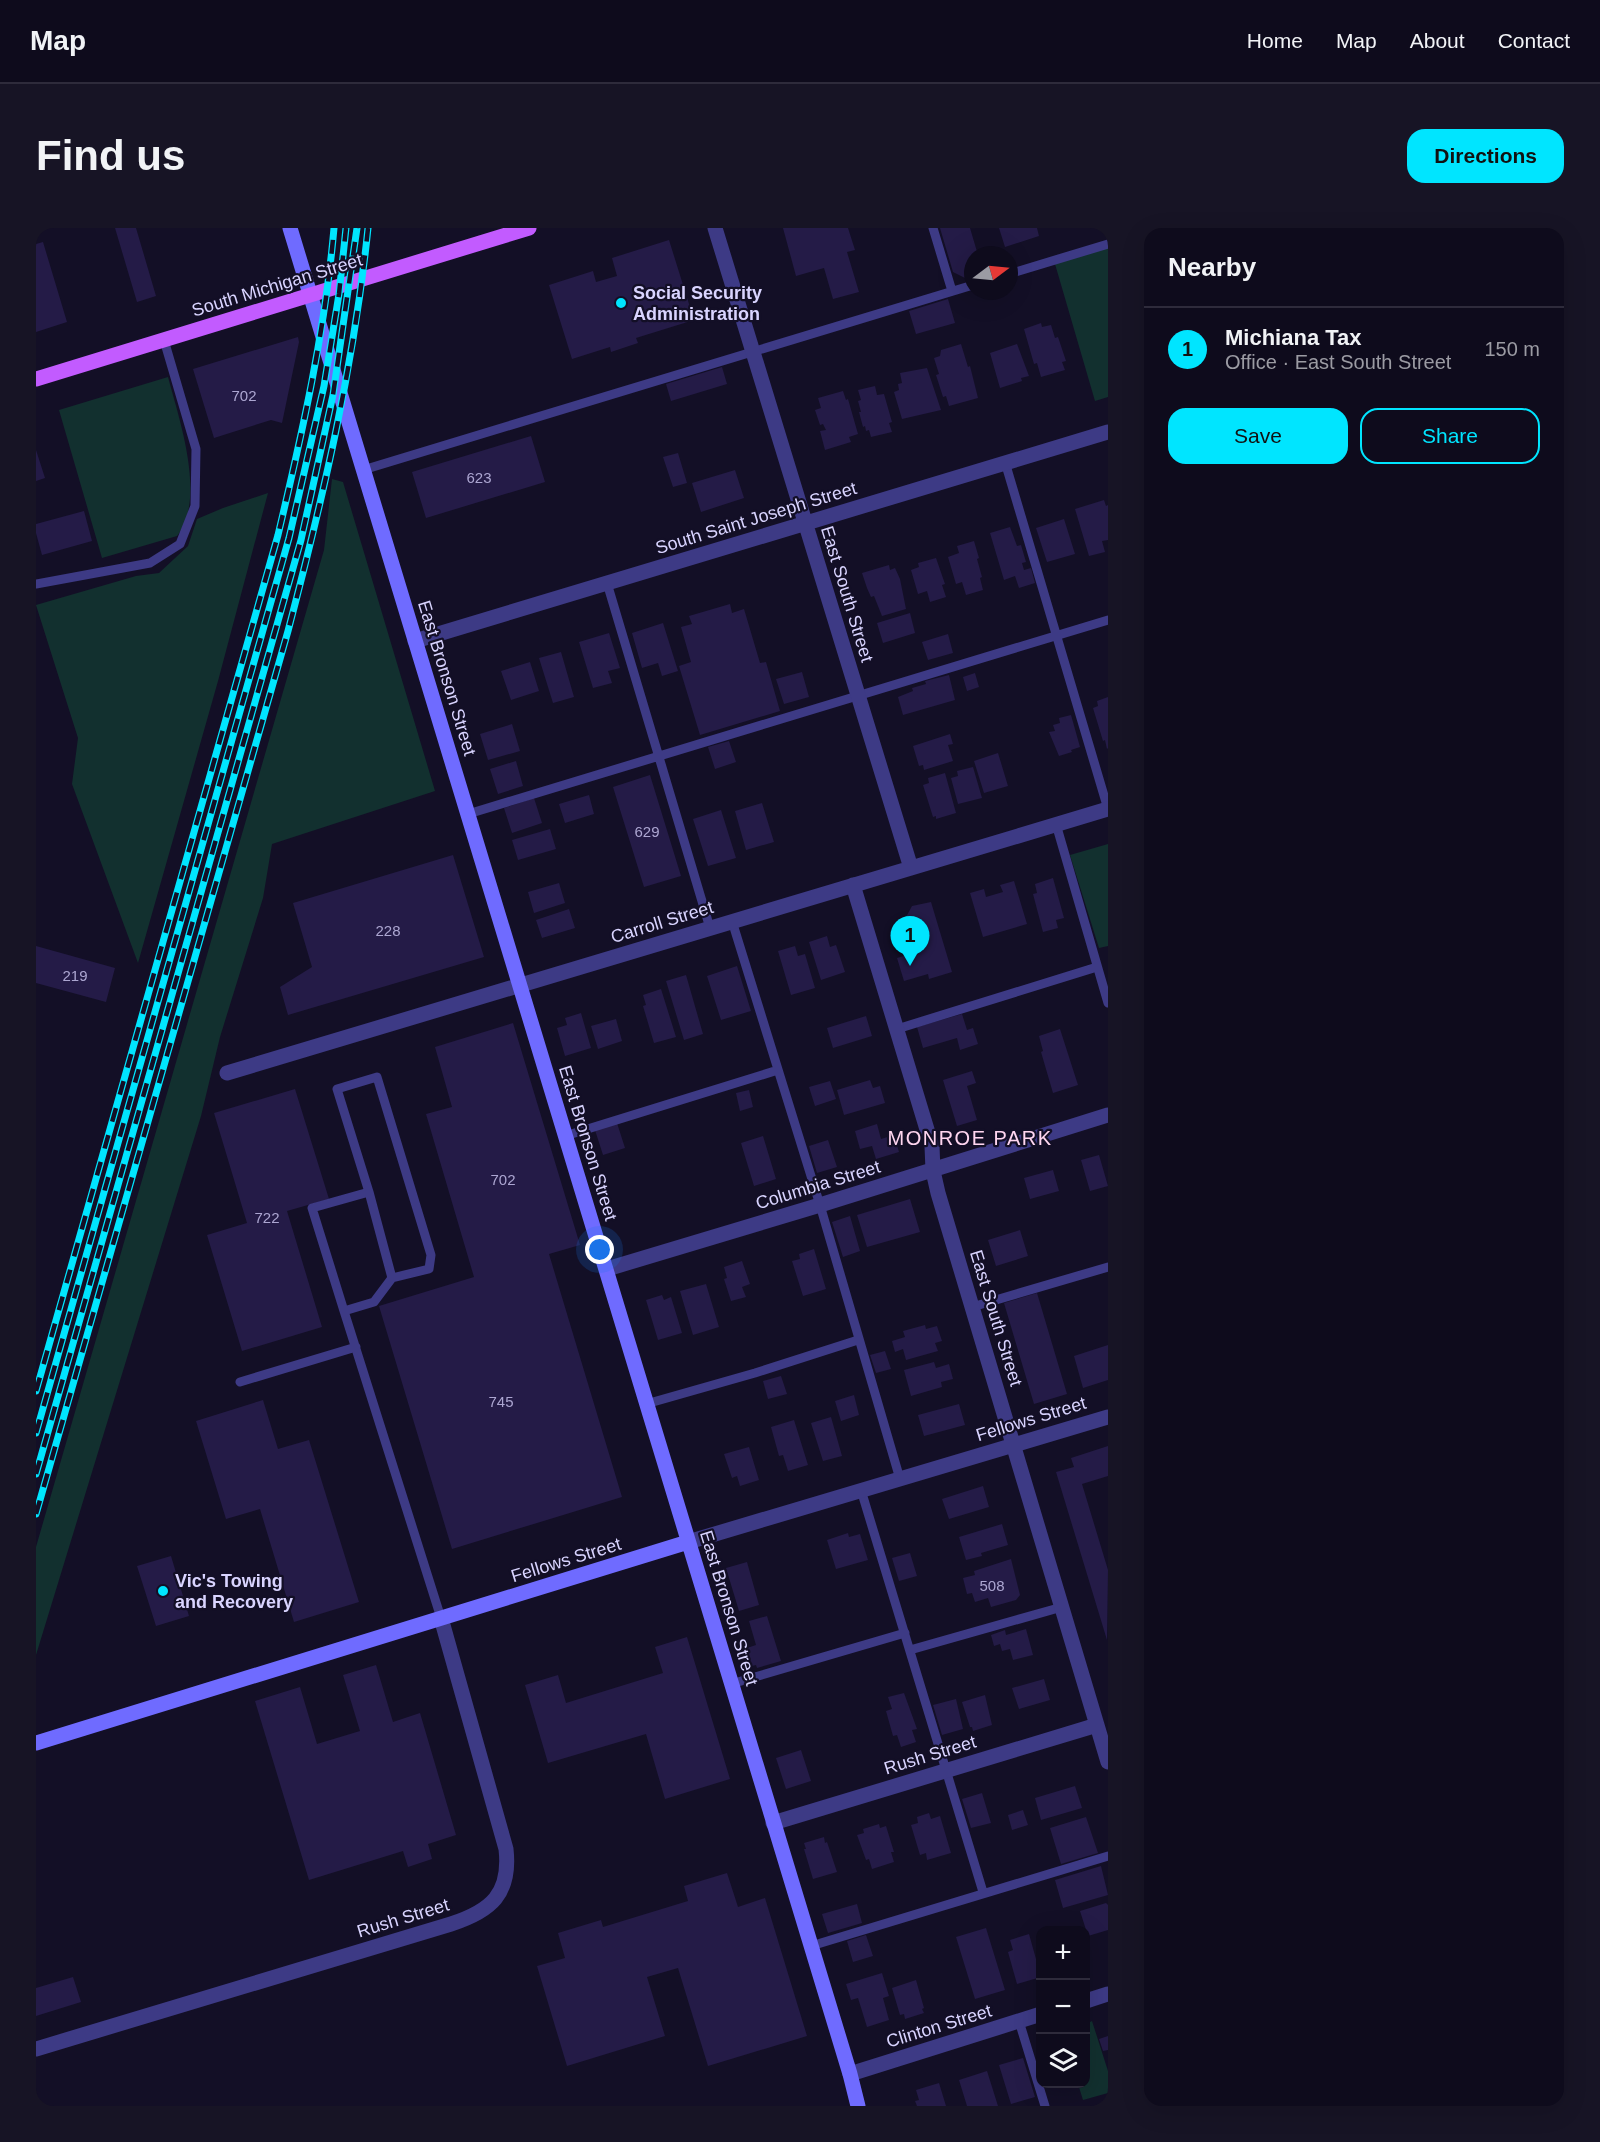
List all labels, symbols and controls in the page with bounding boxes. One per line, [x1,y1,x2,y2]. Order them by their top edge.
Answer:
text: Map [30,25,86,56]
text: Home [1247,29,1303,52]
text: Map [1336,29,1377,52]
text: About [1410,29,1465,52]
text: Contact [1498,29,1570,52]
button: Directions [1407,129,1564,183]
text: Find us [36,132,185,179]
north arrow [964,246,1018,300]
street label: South Michigan Street [189,250,365,320]
text: Nearby [1168,252,1256,282]
place label: Social Security Administration [633,283,762,324]
marker: Social Security Administration [614,296,628,310]
text: Michiana Tax [1225,325,1362,350]
text: 1 [1182,338,1193,360]
text: 150 m [1484,338,1540,360]
text: Office · East South Street [1225,351,1451,373]
house number: 702 [231,387,257,404]
button: Save [1168,408,1348,464]
button: Share [1360,408,1540,464]
house number: 623 [466,469,492,486]
street label: South Saint Joseph Street [653,478,859,558]
street label: East South Street [817,524,877,664]
street label: East Bronson Street [414,598,480,758]
house number: 629 [634,823,660,840]
street label: Carroll Street [608,897,716,947]
pin: 1 [890,916,930,966]
house number: 228 [375,922,401,939]
house number: 219 [62,967,88,984]
street label: East Bronson Street [555,1063,621,1223]
district label: MONROE PARK [887,1127,1053,1149]
street label: Columbia Street [753,1157,883,1213]
house number: 702 [490,1171,516,1188]
house number: 722 [254,1209,280,1226]
your location [585,1235,614,1264]
street label: East South Street [966,1248,1026,1388]
house number: 745 [488,1393,514,1410]
street label: Fellows Street [974,1393,1088,1445]
street label: East Bronson Street [696,1528,762,1688]
street label: Fellows Street [509,1534,623,1586]
place label: Vic's Towing and Recovery [175,1571,293,1612]
house number: 508 [979,1577,1005,1594]
marker: Vic's Towing and Recovery [156,1584,170,1598]
street label: Rush Street [882,1732,978,1778]
street label: Rush Street [355,1895,451,1941]
map controls [1036,1926,1090,2088]
button: + [1036,1926,1090,1980]
button: − [1036,1980,1090,2034]
street label: Clinton Street [884,2000,994,2052]
button: layers [1036,2034,1090,2088]

